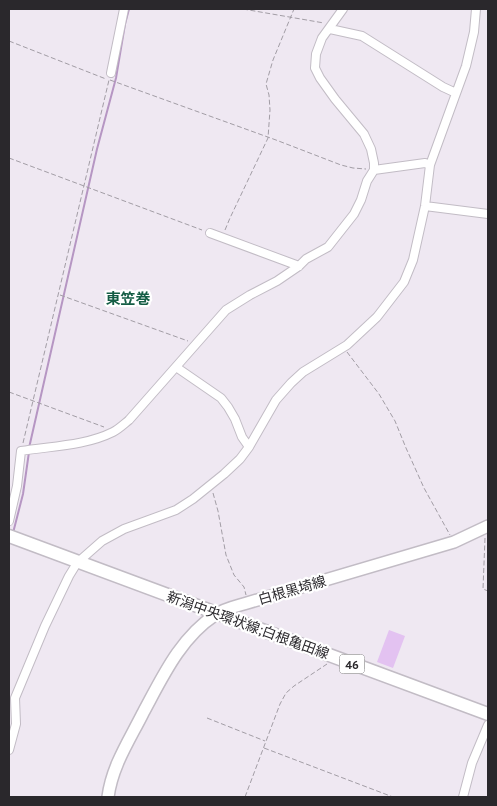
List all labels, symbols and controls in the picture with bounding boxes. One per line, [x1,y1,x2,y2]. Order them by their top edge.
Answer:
district label: 東笠巻 [105,289,151,308]
street label: 白根黒埼線 [256,572,328,608]
street label: 新潟中央環状線;白根亀田線 [164,587,332,663]
road number: 46 [340,654,364,674]

